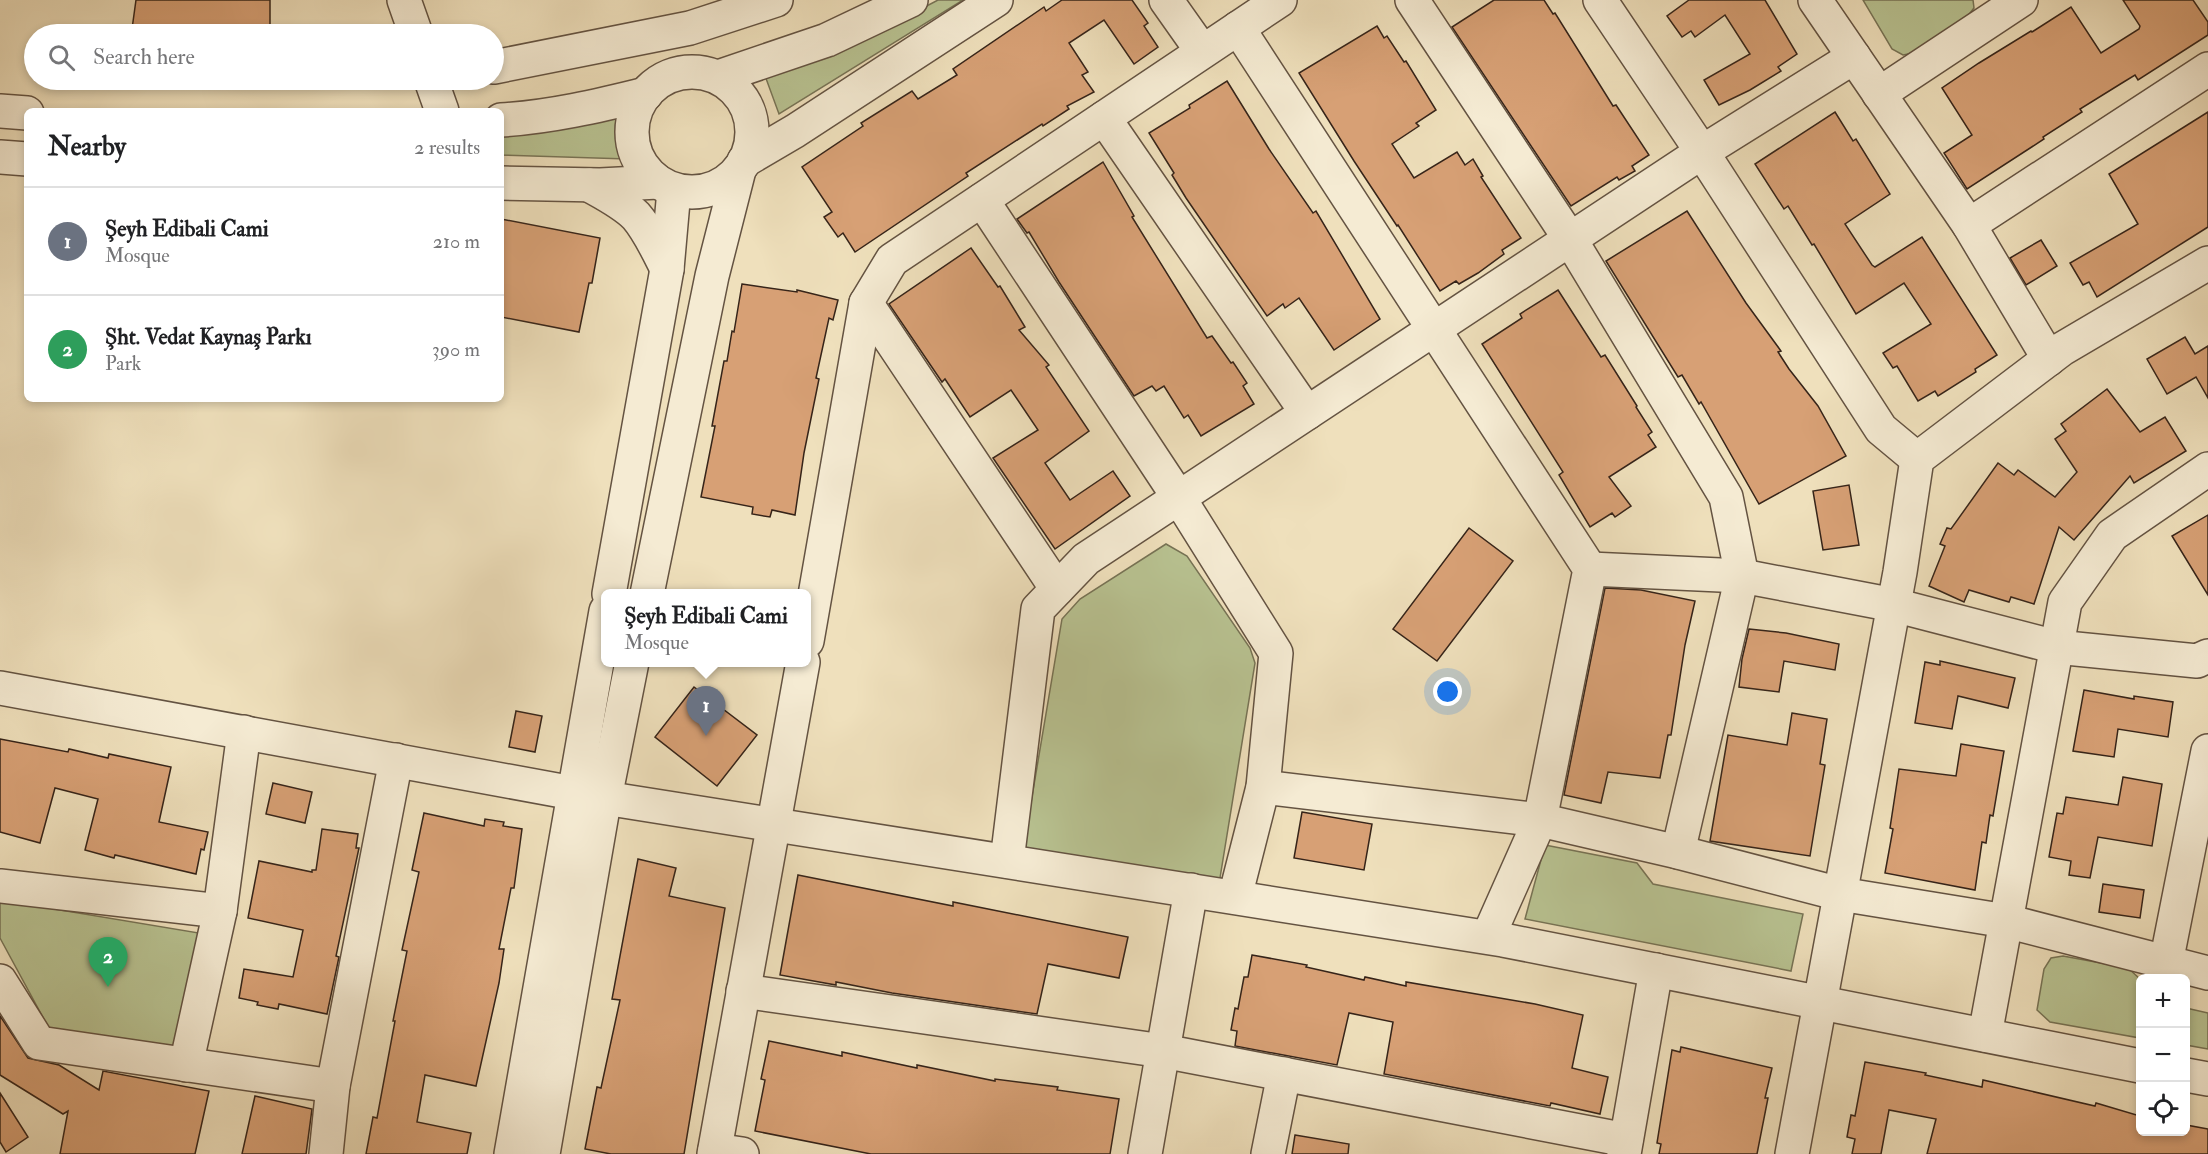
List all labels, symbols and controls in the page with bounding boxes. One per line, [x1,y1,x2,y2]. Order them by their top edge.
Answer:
search box [24,24,504,90]
icon: search [45,41,78,74]
text: Search here [93,43,195,71]
text: Nearby [48,131,126,163]
text: 2 results [414,135,480,160]
text: Şeyh Edibali Cami [105,215,269,243]
text: 1 [64,229,71,254]
text: 210 m [433,229,480,254]
text: Mosque [105,243,170,268]
text: Şht. Vedat Kaynaş Parkı [105,323,312,351]
text: 2 [62,337,73,362]
text: 390 m [432,337,480,362]
text: Park [105,351,141,376]
popup [601,589,811,667]
text: Şeyh Edibali Cami [624,602,788,630]
text: Mosque [624,630,689,655]
your location [1433,677,1462,706]
pin: 1 [686,686,726,736]
pin: 2 [88,938,128,987]
map controls [2136,974,2190,1136]
button: + [2136,974,2190,1028]
button: − [2136,1028,2190,1082]
button: locate [2136,1082,2190,1136]

